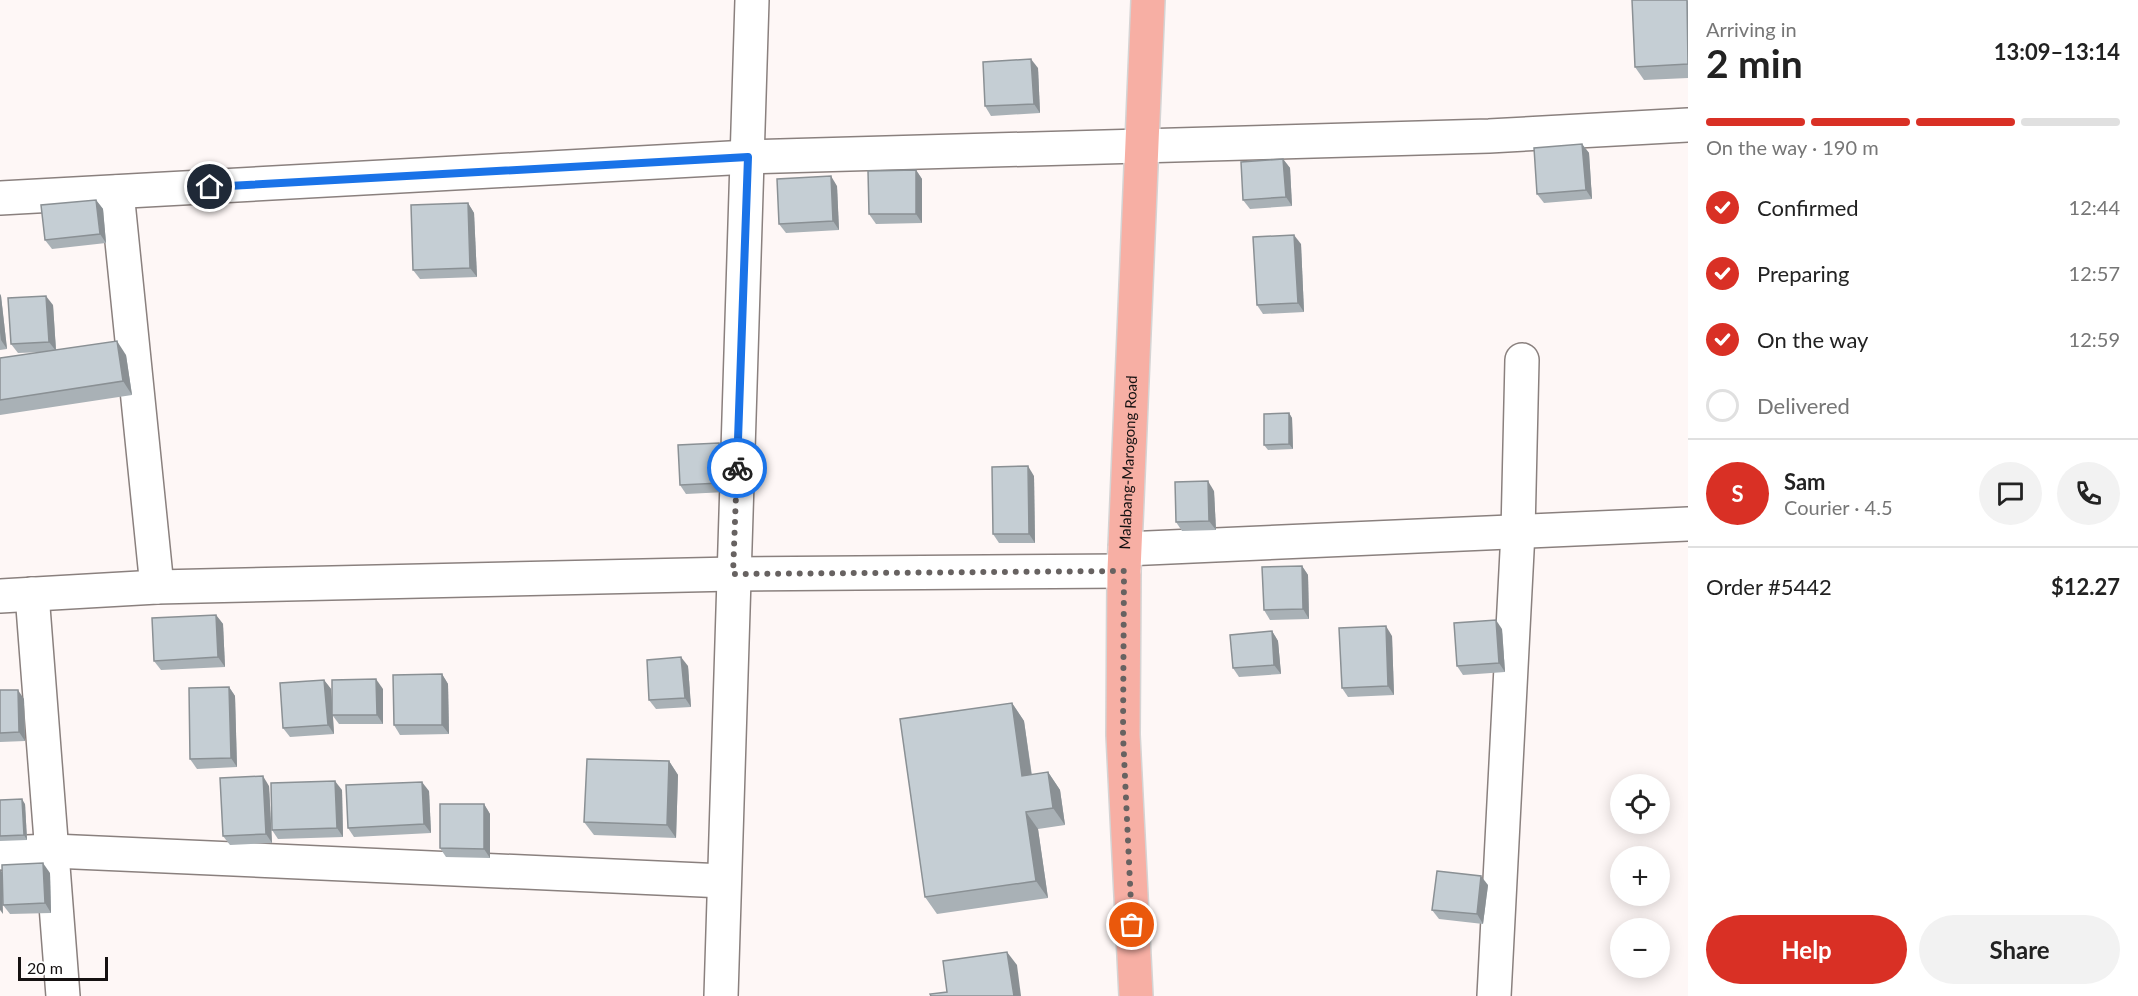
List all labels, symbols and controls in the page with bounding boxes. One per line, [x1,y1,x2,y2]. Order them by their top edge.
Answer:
text: Arriving in [1706,17,1797,41]
text: 13:09–13:14 [1994,38,2120,65]
text: 2 min [1706,40,1803,86]
text: On the way · 190 m [1706,135,1879,159]
pin [184,161,235,212]
icon: home [193,170,226,203]
icon: check [1706,191,1739,224]
text: Confirmed [1757,194,1859,221]
text: 12:44 [2069,195,2120,219]
icon: check [1706,257,1739,290]
text: Preparing [1757,260,1849,287]
text: 12:57 [2069,261,2120,285]
icon: check [1706,323,1739,356]
text: On the way [1757,326,1868,353]
text: 12:59 [2069,327,2120,351]
street label: Malabang-Marogong Road [1115,375,1140,550]
text: Delivered [1757,392,1850,419]
courier [707,438,767,498]
icon: bike [721,452,754,485]
button: chat [1979,462,2042,525]
button: phone [2057,462,2120,525]
text: Sam [1784,468,1826,495]
text: S [1731,480,1744,507]
text: Courier · 4.5 [1784,495,1893,519]
text: Order #5442 [1706,573,1832,600]
text: $12.27 [2051,573,2120,600]
map controls [1610,774,1670,978]
button: locate [1610,774,1670,834]
button: + [1610,846,1670,906]
pin [1106,899,1157,950]
icon: bag [1115,908,1148,941]
button: Help [1706,915,1907,984]
button: Share [1919,915,2120,984]
button: − [1610,918,1670,978]
scale bar [18,954,108,982]
text: 20 m [27,958,63,977]

